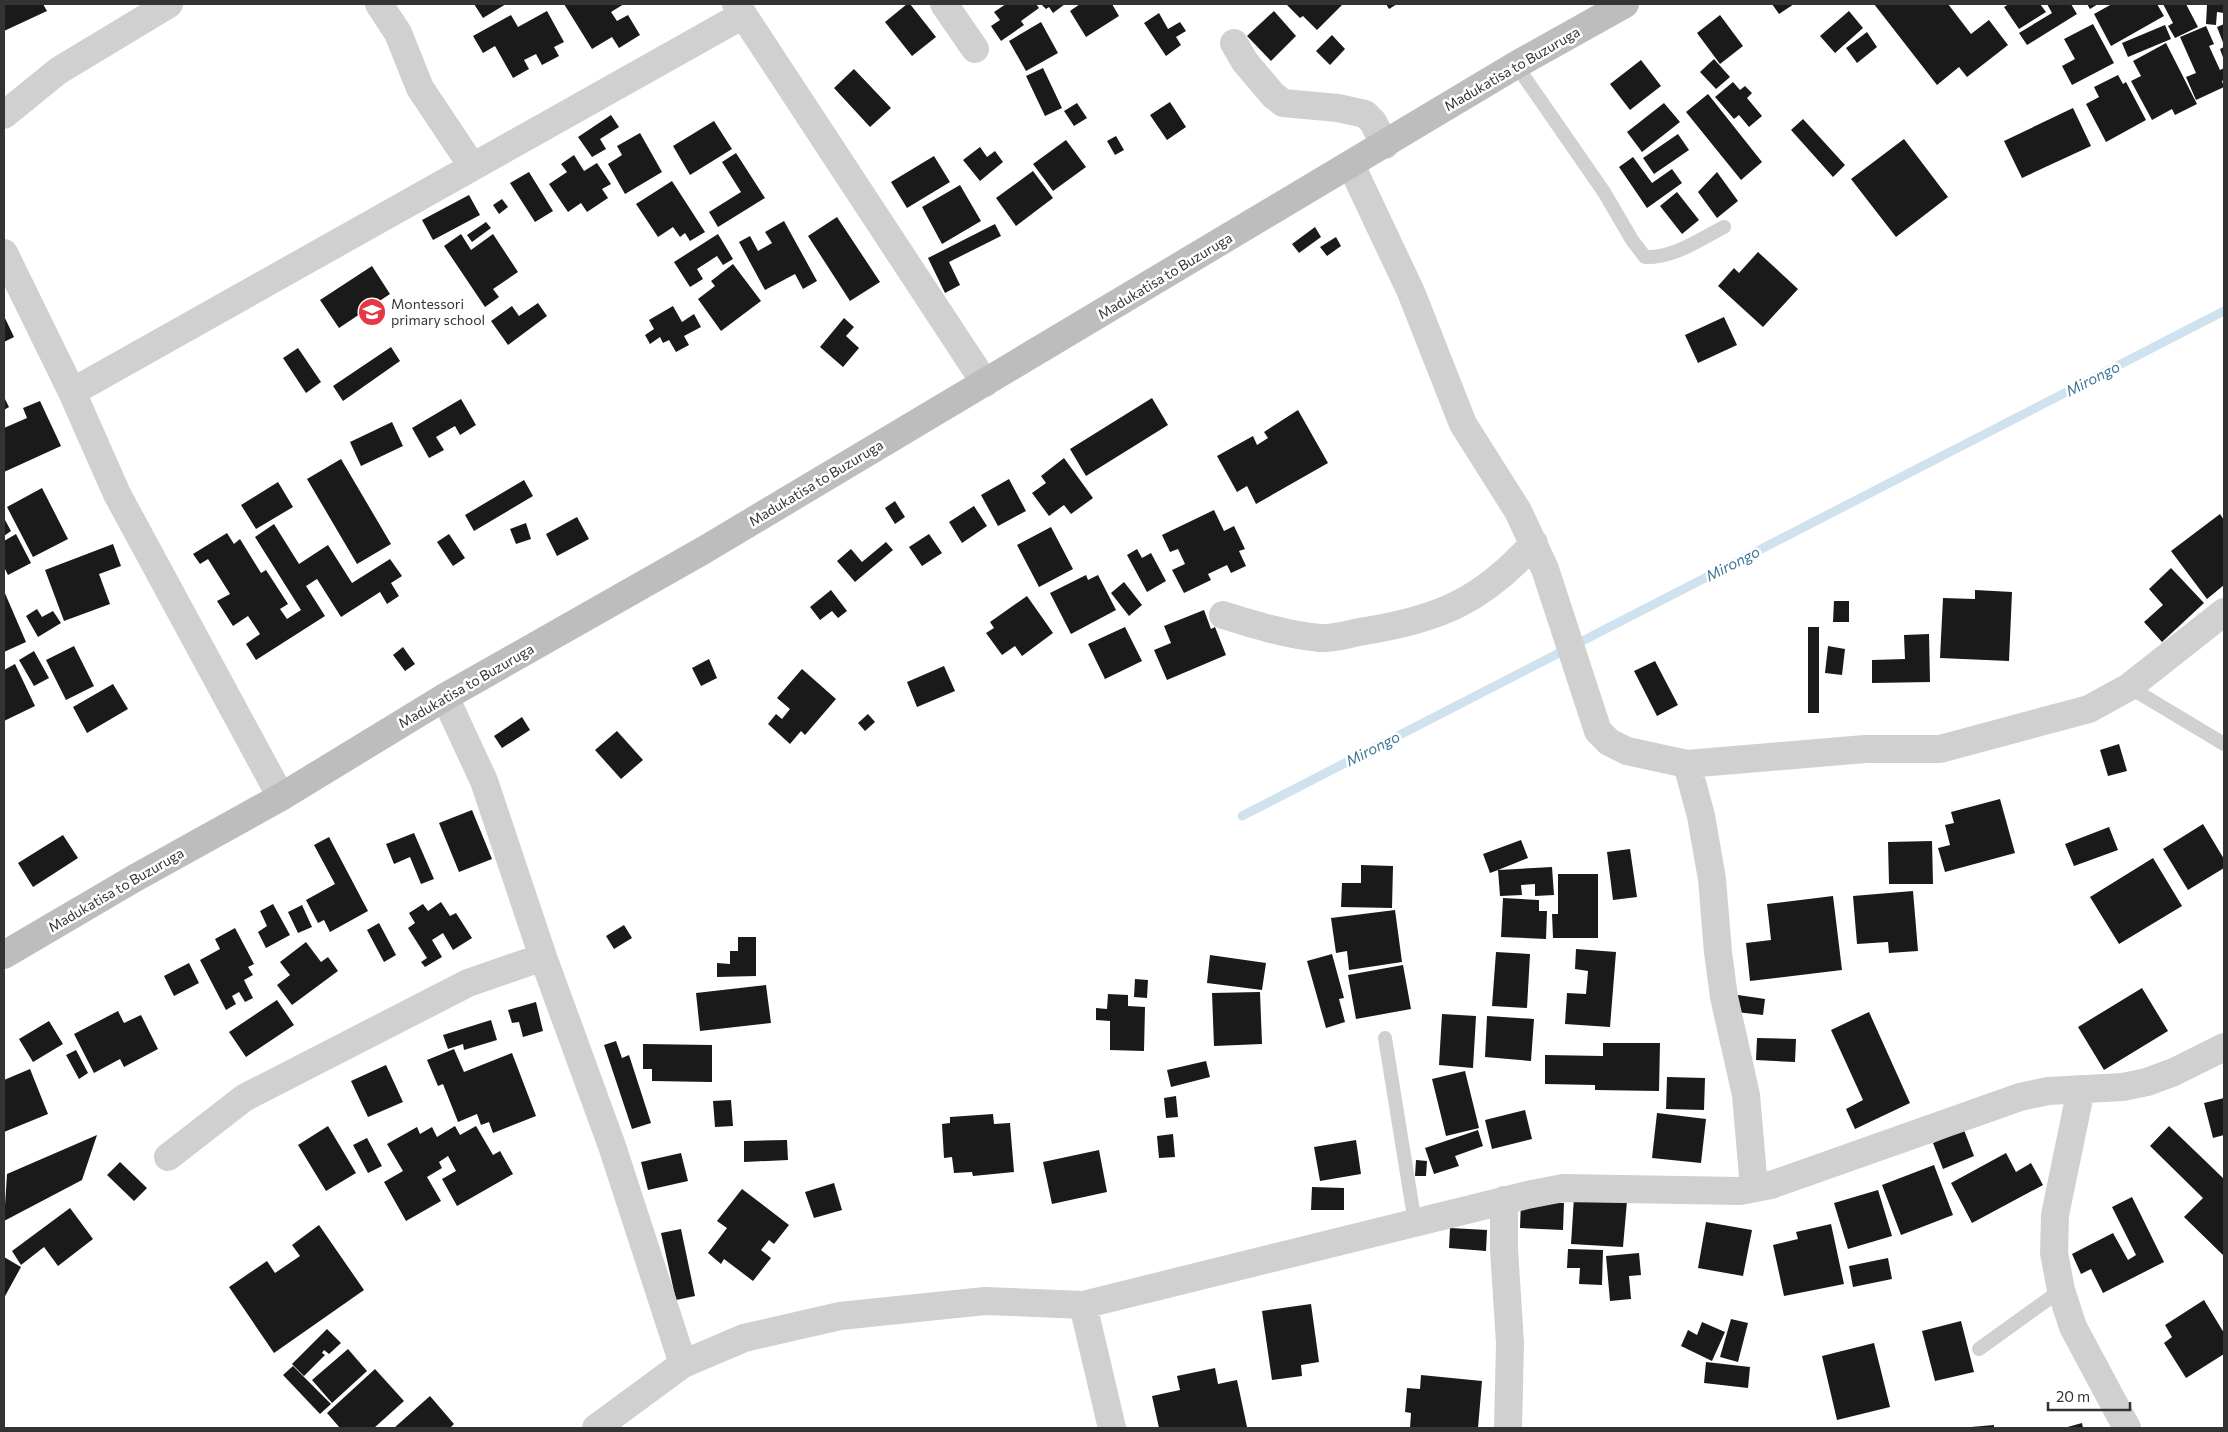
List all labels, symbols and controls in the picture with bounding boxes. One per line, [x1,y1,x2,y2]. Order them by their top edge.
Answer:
street label: Madukatisa to Buzuruga [1441,23,1583,114]
street label: Madukatisa to Buzuruga [1095,229,1235,322]
place label: Montessori primary school [391,295,485,328]
school or university icon: Montessori primary school [357,297,387,327]
water label: Mirongo [2062,357,2123,399]
street label: Madukatisa to Buzuruga [746,436,886,529]
water label: Mirongo [1702,542,1763,584]
street label: Madukatisa to Buzuruga [395,640,537,731]
water label: Mirongo [1342,727,1403,769]
street label: Madukatisa to Buzuruga [45,844,187,935]
scale bar [2048,1380,2130,1412]
text: 20 m [2056,1387,2090,1405]

